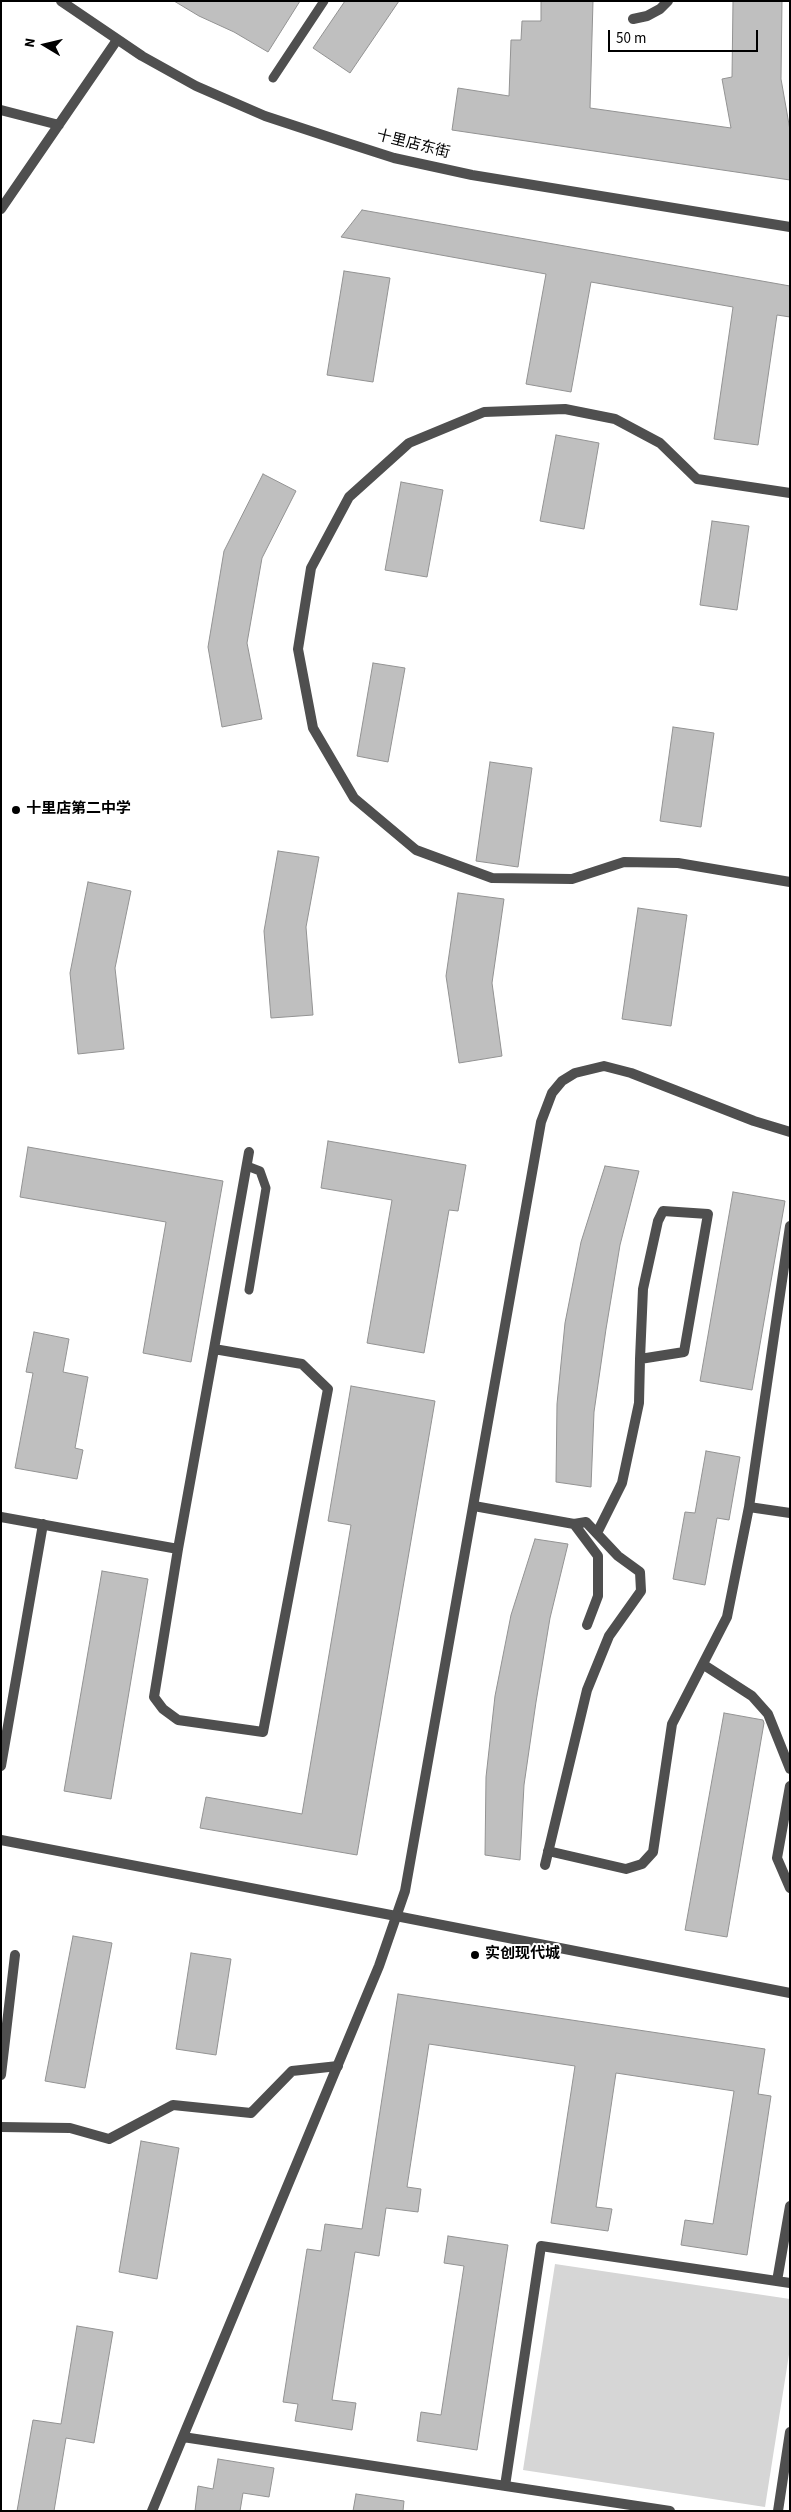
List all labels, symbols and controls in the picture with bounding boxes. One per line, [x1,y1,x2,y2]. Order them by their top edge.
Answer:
north arrow [20,20,70,70]
scale bar [611,20,761,52]
text: 50 m [616,28,646,49]
text: N [20,36,41,49]
street label: 十里店东街 [374,127,452,163]
place label: 十里店第二中学 [26,801,131,819]
marker: 十里店第二中学 [10,804,22,816]
place label: 实创现代城 [485,1946,560,1964]
marker: 实创现代城 [469,1949,481,1961]

